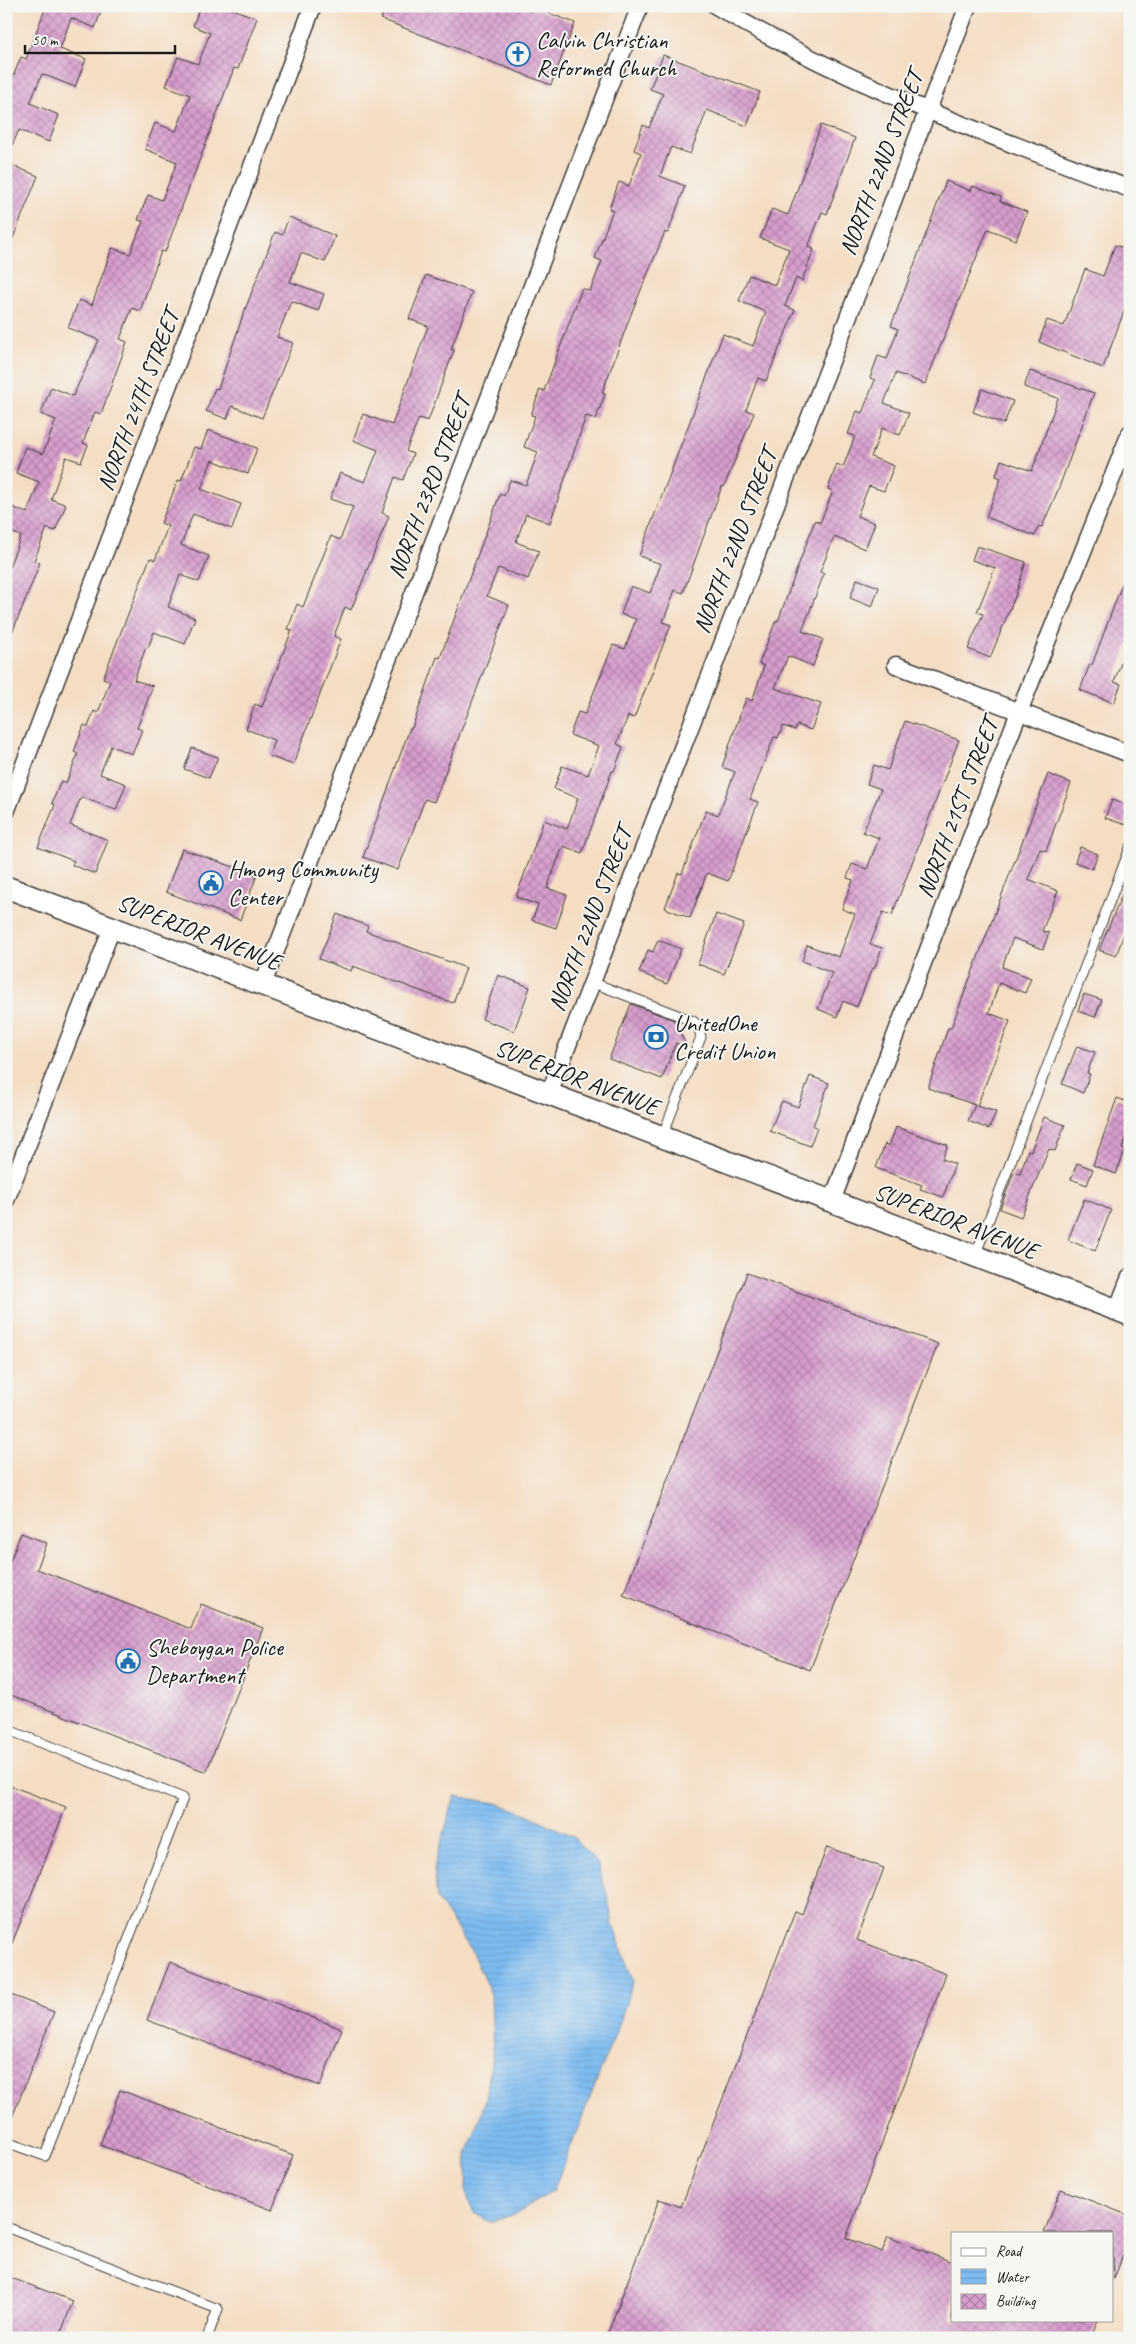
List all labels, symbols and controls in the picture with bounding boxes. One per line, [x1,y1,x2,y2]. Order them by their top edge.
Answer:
scale bar [25,22,175,54]
place label: Calvin Christian Reformed Church [536,25,677,83]
text: 50 m [32,31,59,50]
church icon: Calvin Christian Reformed Church [505,41,531,67]
street label: NORTH 22ND STREET [832,61,932,259]
street label: NORTH 24TH STREET [90,300,188,495]
street label: NORTH 23RD STREET [380,386,480,583]
street label: NORTH 22ND STREET [686,439,786,637]
street label: NORTH 21ST STREET [909,709,1007,902]
street label: NORTH 22ND STREET [541,817,641,1015]
place label: Hmong Community Center [228,854,380,912]
public building icon: Hmong Community Center [198,870,224,896]
street label: SUPERIOR AVENUE [113,887,288,978]
place label: UnitedOne Credit Union [674,1008,776,1066]
bank icon: UnitedOne Credit Union [643,1024,669,1050]
street label: SUPERIOR AVENUE [491,1032,666,1123]
street label: SUPERIOR AVENUE [870,1176,1045,1267]
place label: Sheboygan Police Department [146,1632,285,1690]
public building icon: Sheboygan Police Department [115,1648,141,1674]
legend [951,2232,1114,2322]
text: Road [996,2242,1023,2261]
text: Water [996,2268,1030,2287]
text: Building [996,2292,1036,2311]

